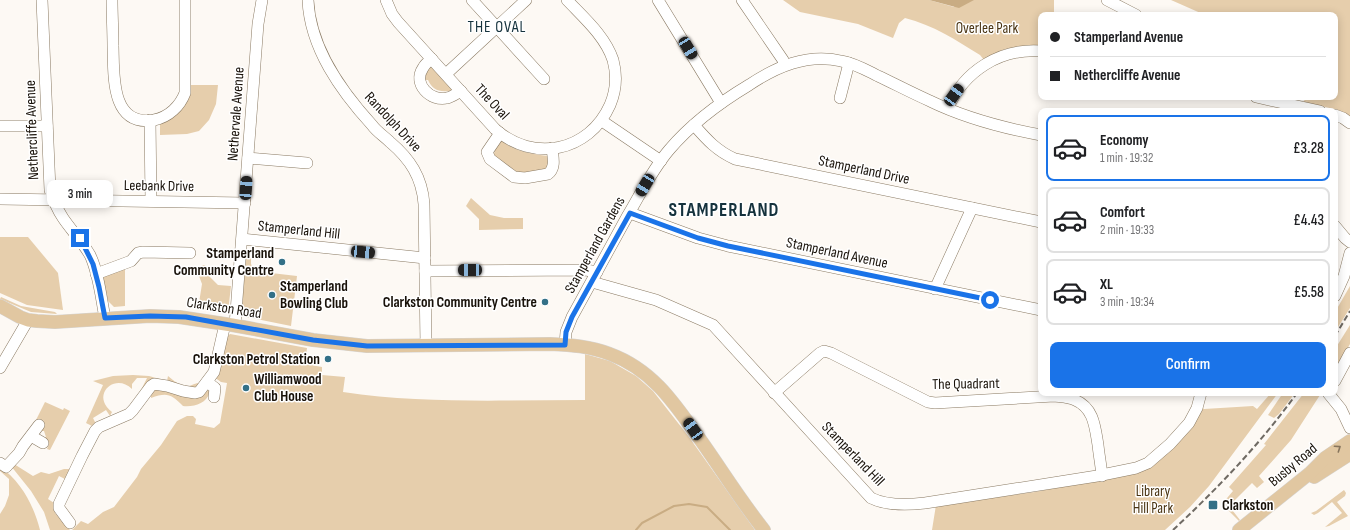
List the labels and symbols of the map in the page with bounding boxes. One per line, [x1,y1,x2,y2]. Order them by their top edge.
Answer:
district label: THE OVAL [467,18,527,37]
park label: Overlee Park [956,19,1019,38]
car [677,35,699,61]
street label: Nethervale Avenue [223,66,249,162]
street label: Nethercliffe Avenue [21,80,43,180]
street label: The Oval [471,80,513,124]
car [942,82,966,108]
street label: Randolph Drive [360,88,426,156]
street label: Stamperland Drive [817,151,911,189]
car [634,172,656,198]
street label: Leebank Drive [124,176,194,196]
car [239,176,253,200]
callout: 3 min [47,180,113,208]
street label: Stamperland Gardens [561,193,629,297]
district label: STAMPERLAND [669,199,779,222]
street label: Stamperland Hill [257,216,341,244]
route end [71,229,89,247]
street label: Stamperland Avenue [785,233,889,273]
place label: Stamperland Community Centre [173,244,274,280]
car [351,245,375,259]
marker: Stamperland Community Centre [277,257,287,267]
car [458,264,482,276]
place label: Stamperland Bowling Club [280,277,348,313]
marker: Stamperland Bowling Club [267,290,277,300]
route start [981,291,999,309]
street label: Clarkston Road [185,293,263,323]
place label: Clarkston Community Centre [383,293,537,312]
marker: Clarkston Community Centre [540,297,550,307]
place label: Clarkston Petrol Station [193,350,320,369]
marker: Clarkston Petrol Station [323,354,333,364]
place label: Williamwood Club House [254,370,322,406]
street label: The Quadrant [932,374,1000,394]
marker: Williamwood Club House [241,383,251,393]
car [681,416,705,442]
street label: Stamperland Hill [818,418,888,490]
street label: Busby Road [1265,439,1321,491]
one-way arrow [1334,446,1341,453]
park label: Library Hill Park [1133,482,1173,518]
place label: Clarkston [1222,496,1273,515]
marker: Clarkston [1207,499,1219,511]

